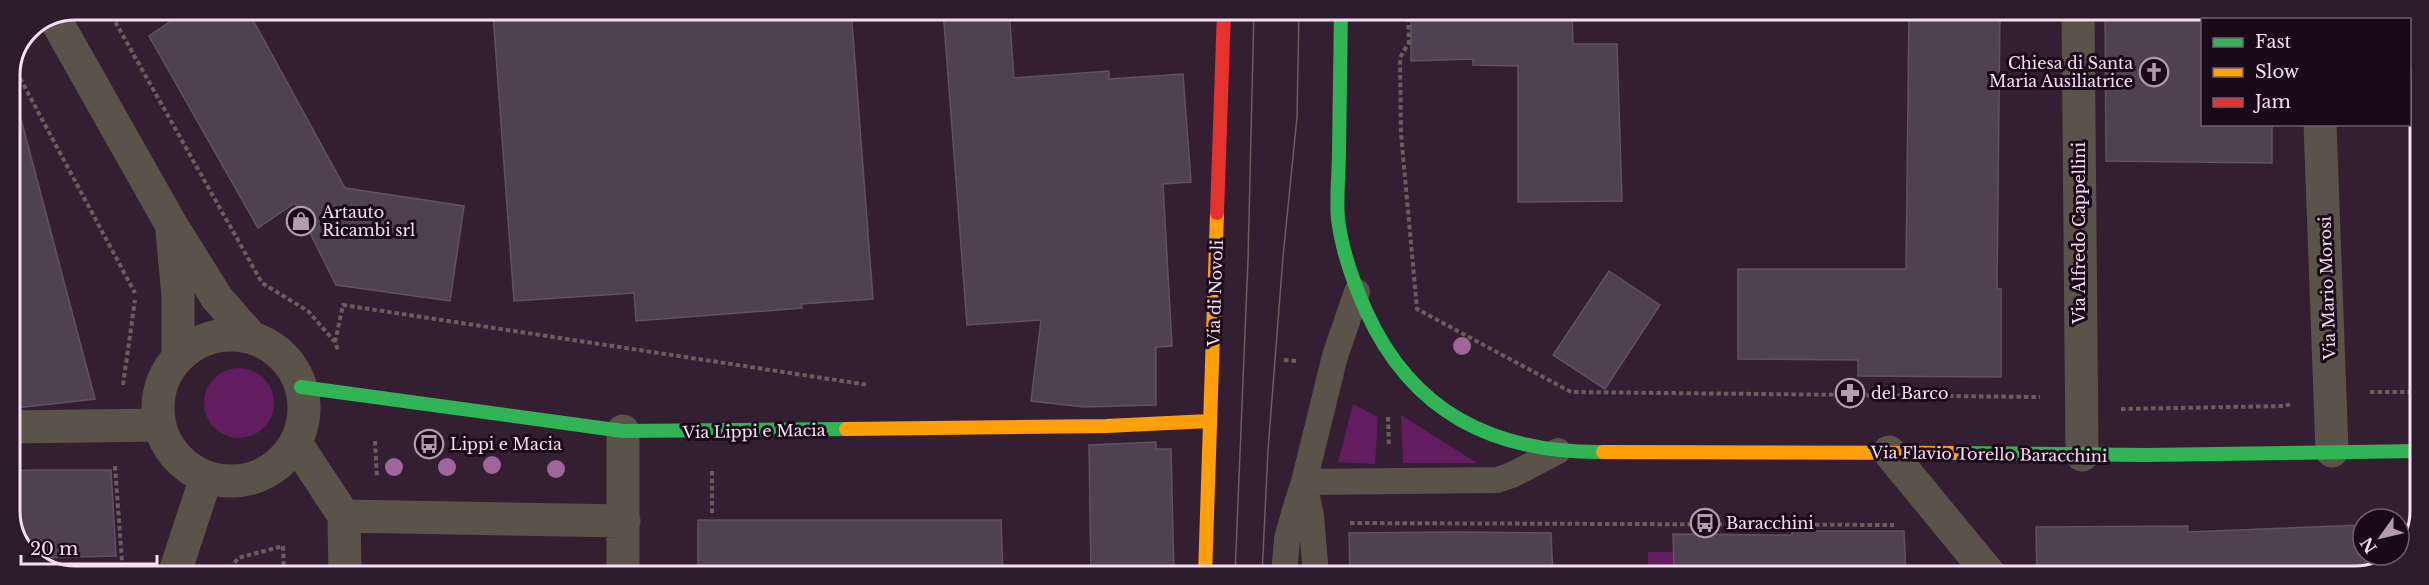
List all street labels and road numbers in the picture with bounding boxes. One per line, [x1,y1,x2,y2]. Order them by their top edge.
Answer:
street label: Via Alfredo Cappellini [2069,141,2089,325]
street label: Via Mario Morosi [2314,215,2340,361]
street label: Via di Novoli [1203,239,1227,348]
street label: Via Lippi e Macia [681,420,826,442]
street label: Via Flavio Torello Baracchini [1869,442,2108,466]

